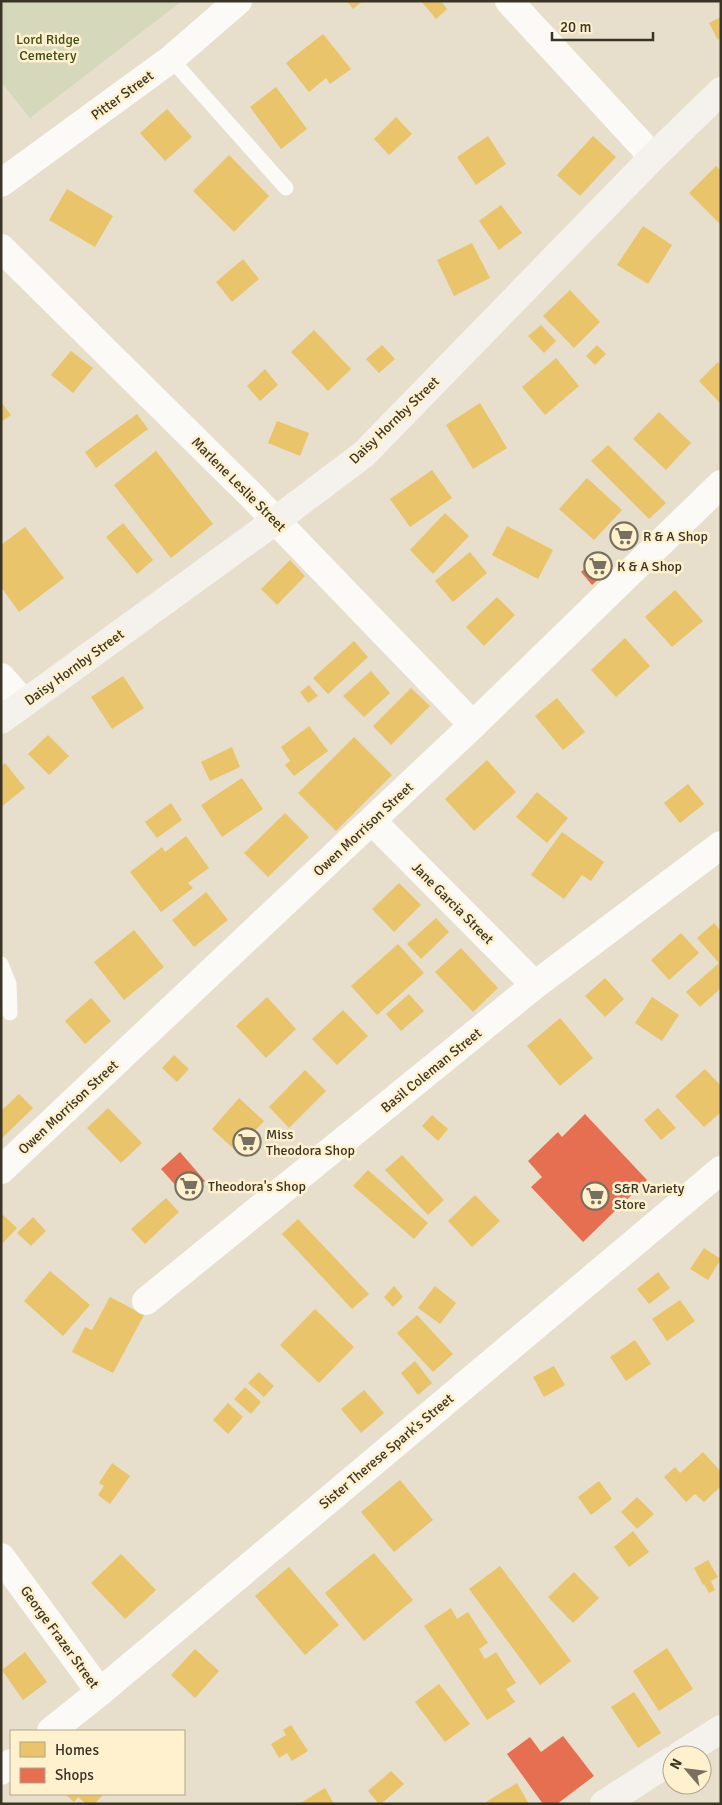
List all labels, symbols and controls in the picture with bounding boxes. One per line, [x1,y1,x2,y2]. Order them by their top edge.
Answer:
scale bar [552,10,653,42]
text: 20 m [560,18,591,36]
park label: Lord Ridge Cemetery [16,31,80,64]
street label: Pitter Street [88,67,157,124]
street label: Daisy Hornby Street [346,373,443,468]
street label: Marlene Leslie Street [188,434,290,535]
supermarket icon: R & A Shop [609,521,639,551]
place label: R & A Shop [643,528,708,545]
supermarket icon: K & A Shop [583,551,613,581]
place label: K & A Shop [617,558,682,575]
street label: Daisy Hornby Street [21,626,127,709]
street label: Owen Morrison Street [310,779,417,880]
street label: Jane Garcia Street [408,859,497,948]
street label: Basil Coleman Street [377,1024,485,1116]
street label: Owen Morrison Street [15,1057,122,1158]
place label: Miss Theodora Shop [266,1126,355,1159]
supermarket icon: Miss Theodora Shop [232,1127,262,1157]
supermarket icon: Theodora's Shop [174,1171,204,1201]
place label: Theodora's Shop [208,1178,306,1195]
place label: S&R Variety Store [614,1180,685,1213]
supermarket icon: S&R Variety Store [580,1181,610,1211]
street label: Sister Therese Spark's Street [316,1390,457,1513]
street label: George Frazer Street [17,1583,103,1692]
legend [10,1730,185,1795]
text: Homes [55,1741,99,1759]
north arrow [662,1745,712,1795]
text: N [666,1756,686,1772]
text: Shops [55,1766,94,1784]

